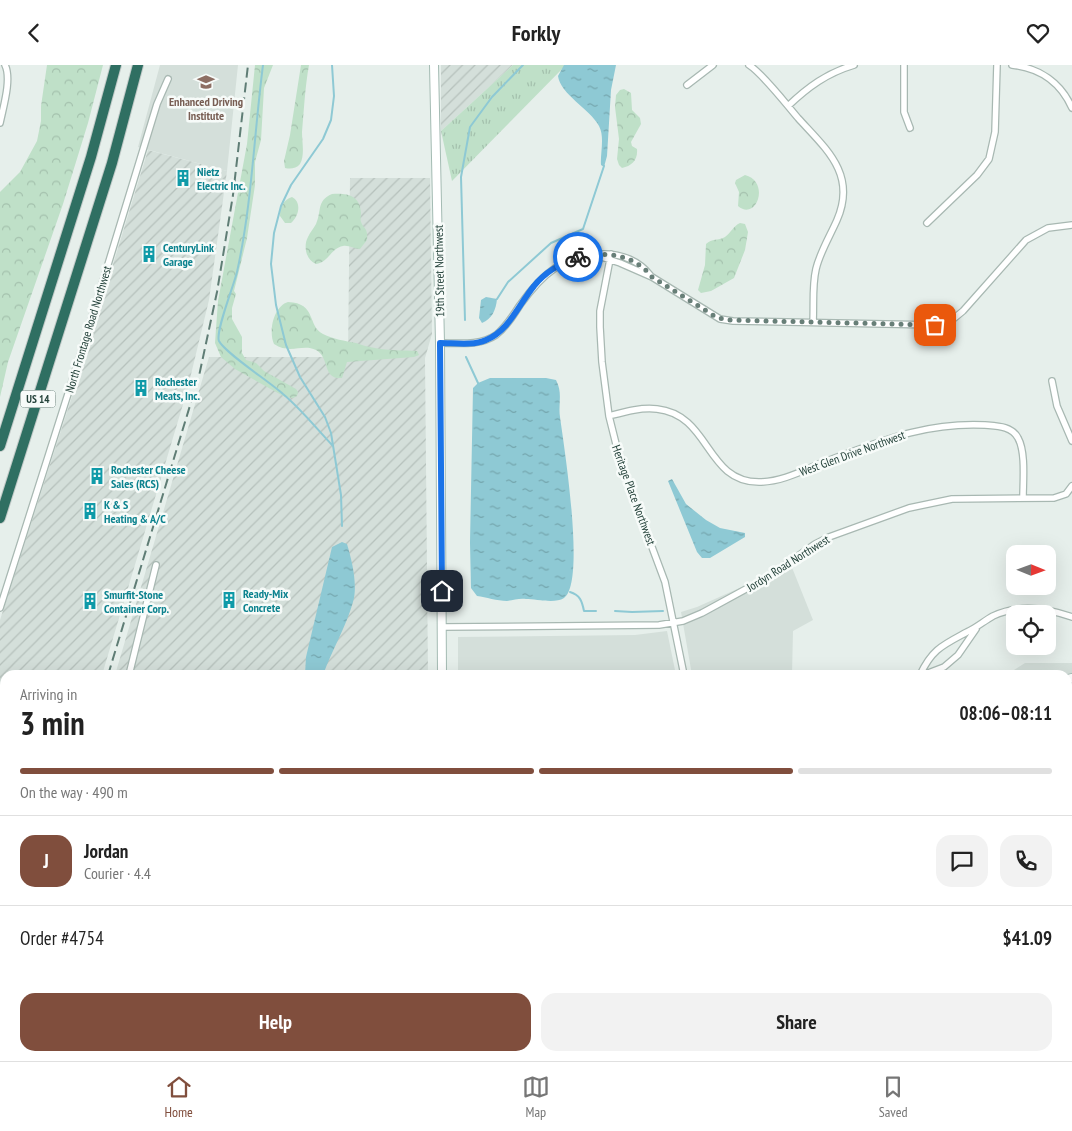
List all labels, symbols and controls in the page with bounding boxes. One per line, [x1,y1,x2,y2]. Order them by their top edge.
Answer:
icon: back [20,19,48,47]
text: Forkly [512,19,560,47]
icon: heart [1024,19,1052,47]
school or university icon: Enhanced Driving Institute [196,72,216,92]
place label: Enhanced Driving Institute [169,94,243,123]
place label: Nietz Electric Inc. [197,164,246,193]
building icon: Nietz Electric Inc. [173,168,193,188]
street label: 19th Street Northwest [431,224,447,317]
courier [553,232,603,282]
place label: CenturyLink Garage [163,240,214,269]
icon: bike [564,243,592,271]
building icon: CenturyLink Garage [139,244,159,264]
street label: North Frontage Road Northwest [62,263,115,394]
pin [914,304,956,346]
icon: bag [921,311,949,339]
place label: Rochester Meats, Inc. [155,374,201,403]
building icon: Rochester Meats, Inc. [131,378,151,398]
road number: US 14 [20,391,56,407]
street label: West Glen Drive Northwest [797,427,908,479]
street label: Heritage Place Northwest [609,443,659,548]
place label: Rochester Cheese Sales (RCS) [111,462,186,491]
building icon: Rochester Cheese Sales (RCS) [87,466,107,486]
place label: K & S Heating & A/C [104,497,166,526]
building icon: K & S Heating & A/C [80,501,100,521]
street label: Jordyn Road Northwest [743,531,833,595]
north arrow [1006,545,1056,595]
map controls [1006,545,1056,655]
pin [421,570,463,612]
icon: home [428,577,456,605]
place label: Ready-Mix Concrete [243,586,289,615]
place label: Smurfit-Stone Container Corp. [104,587,170,616]
building icon: Ready-Mix Concrete [219,590,239,610]
building icon: Smurfit-Stone Container Corp. [80,591,100,611]
button: locate [1006,605,1056,655]
text: Arriving in [20,684,77,704]
text: 08:06–08:11 [959,701,1052,725]
text: 3 min [20,702,85,744]
text: On the way · 490 m [20,782,128,802]
button: chat [936,835,988,887]
button: phone [1000,835,1052,887]
text: Jordan [84,839,128,863]
text: J [43,849,49,873]
text: Courier · 4.4 [84,863,151,883]
text: Order #4754 [20,926,104,950]
text: $41.09 [1003,926,1052,950]
button: Help [20,993,531,1051]
button: Share [541,993,1052,1051]
tab: Home [164,1073,193,1121]
tab: Map [522,1073,550,1121]
tab: Saved [879,1073,908,1121]

